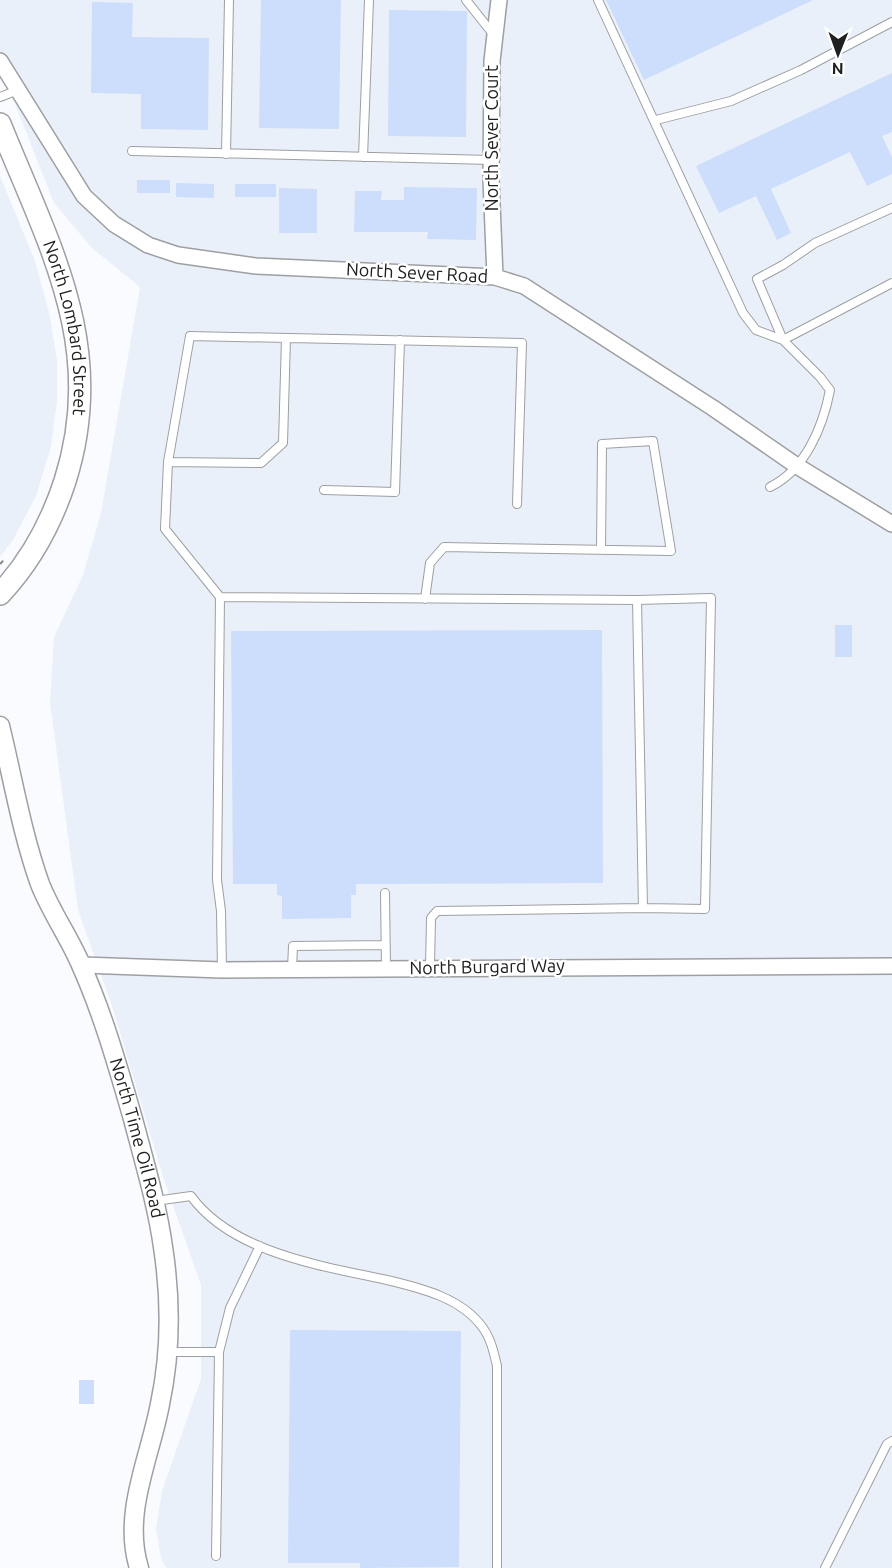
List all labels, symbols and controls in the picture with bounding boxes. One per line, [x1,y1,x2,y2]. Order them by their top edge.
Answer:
north arrow [808,24,868,84]
text: N [832,60,844,78]
street label: North Sever Court [481,65,501,211]
street label: North Lombard Street [40,237,91,416]
street label: North Sever Road [346,258,489,286]
street label: North Burgard Way [409,955,565,977]
street label: North Time Oil Road [107,1055,169,1220]

